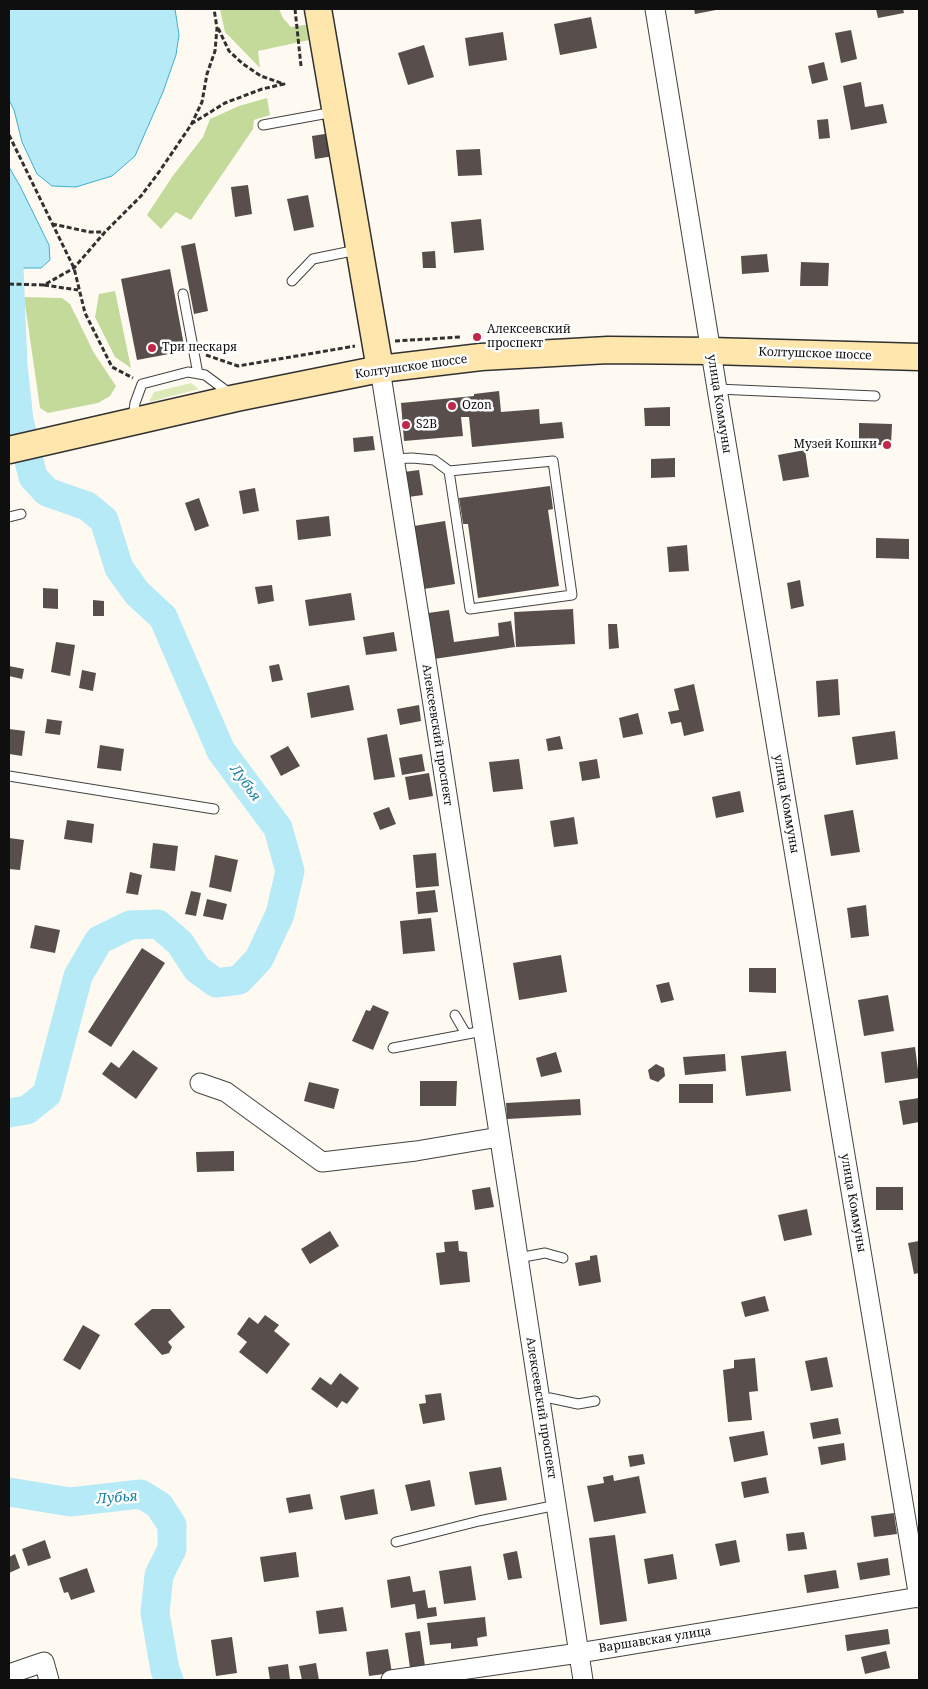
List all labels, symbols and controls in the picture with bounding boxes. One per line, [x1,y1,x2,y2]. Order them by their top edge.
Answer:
place label: Алексеевский проспект [487,323,571,351]
marker: Алексеевский проспект [471,331,483,343]
place label: Три пескаря [162,341,237,355]
marker: Три пескаря [146,342,158,354]
street label: Колтушское шоссе [758,345,872,363]
street label: Колтушское шоссе [354,352,468,382]
street label: улица Коммуны [704,353,734,455]
place label: Ozon [462,399,492,413]
marker: Ozon [446,400,458,412]
place label: S2B [416,418,437,432]
marker: S2B [400,419,412,431]
place label: Музей Кошки [793,438,877,452]
marker: Музей Кошки [881,439,893,451]
street label: Алексеевский проспект [419,663,455,807]
street label: улица Коммуны [770,753,802,855]
water label: Лубья [226,761,264,805]
street label: улица Коммуны [837,1152,869,1254]
street label: Алексеевский проспект [523,1336,559,1480]
water label: Лубья [96,1488,138,1508]
street label: Варшавская улица [598,1624,712,1656]

